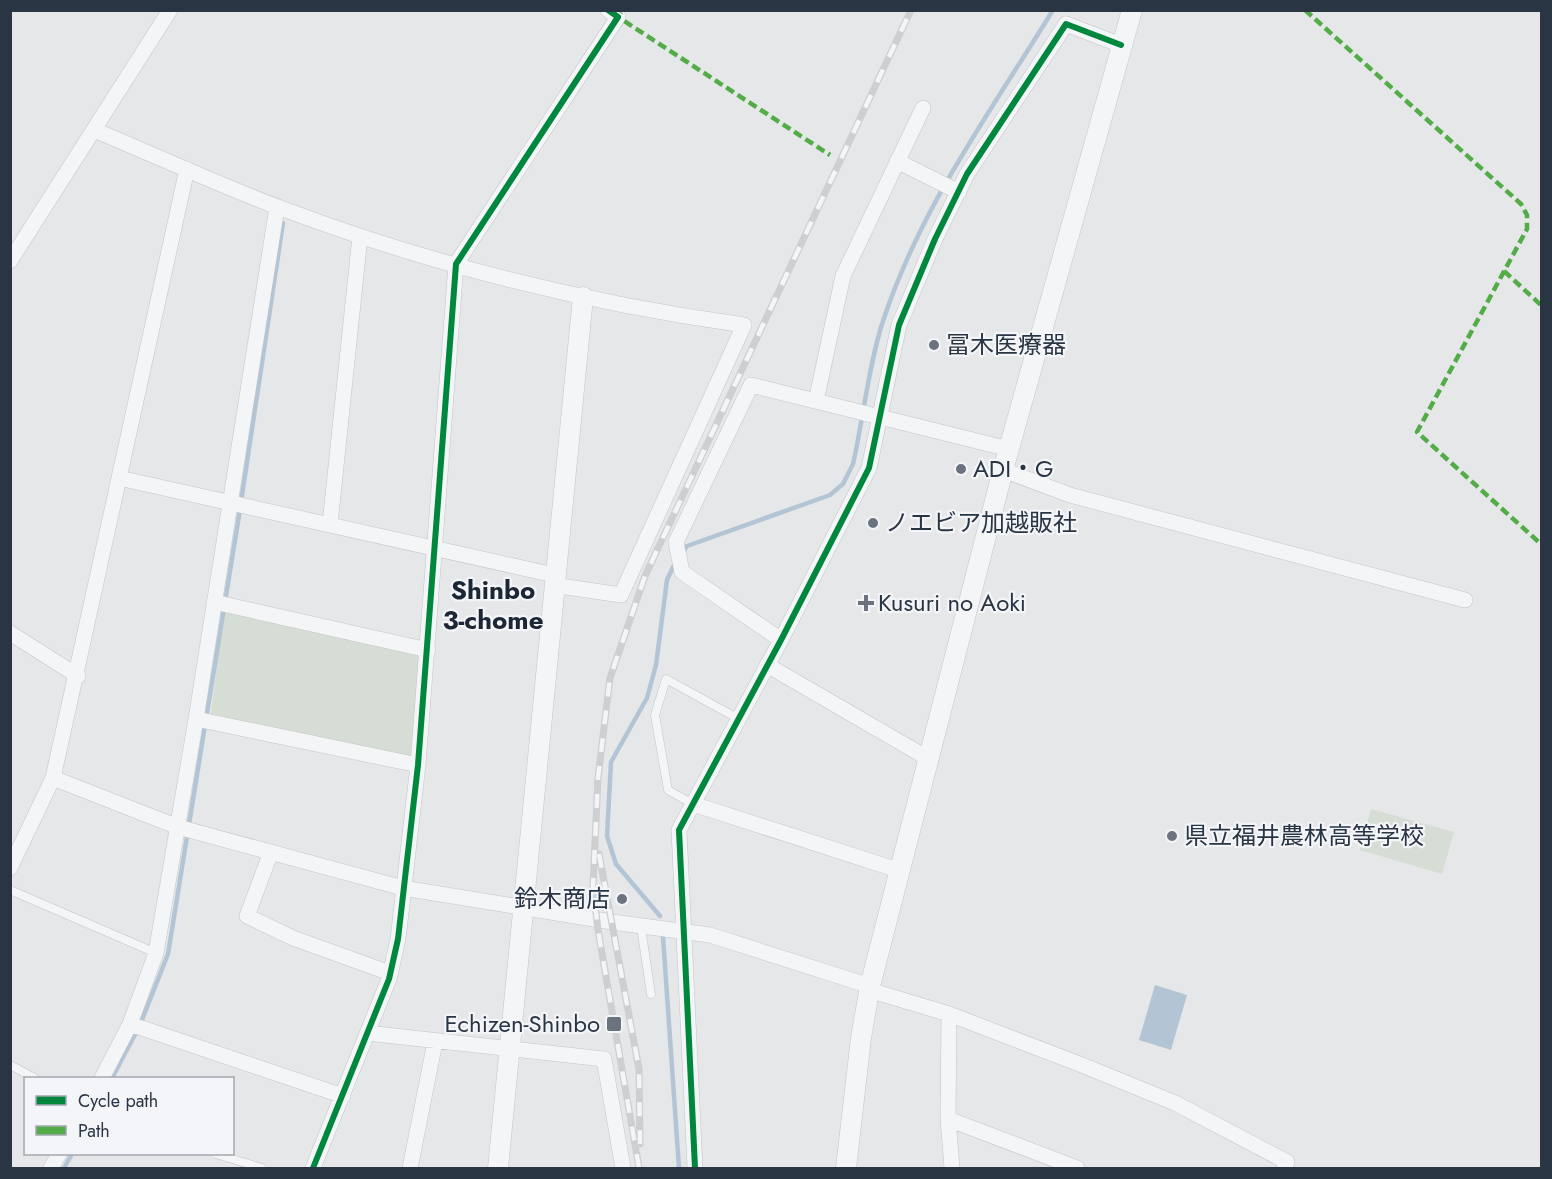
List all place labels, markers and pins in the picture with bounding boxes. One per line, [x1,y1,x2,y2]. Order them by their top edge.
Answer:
place label: 冨木医療器 [946,327,1066,362]
marker: 冨木医療器 [927,338,941,352]
place label: ADI・G [973,451,1054,486]
marker: ADI・G [954,462,968,476]
place label: ノエビア加越販社 [885,505,1077,540]
marker: ノエビア加越販社 [866,516,880,530]
place label: Kusuri no Aoki [878,585,1026,620]
marker: Kusuri no Aoki [859,596,873,610]
place label: 県立福井農林高等学校 [1184,818,1424,853]
marker: 県立福井農林高等学校 [1165,829,1179,843]
place label: 鈴木商店 [514,881,610,916]
marker: 鈴木商店 [615,892,629,906]
place label: Echizen-Shinbo [444,1006,600,1041]
marker: Echizen-Shinbo [605,1015,623,1033]

